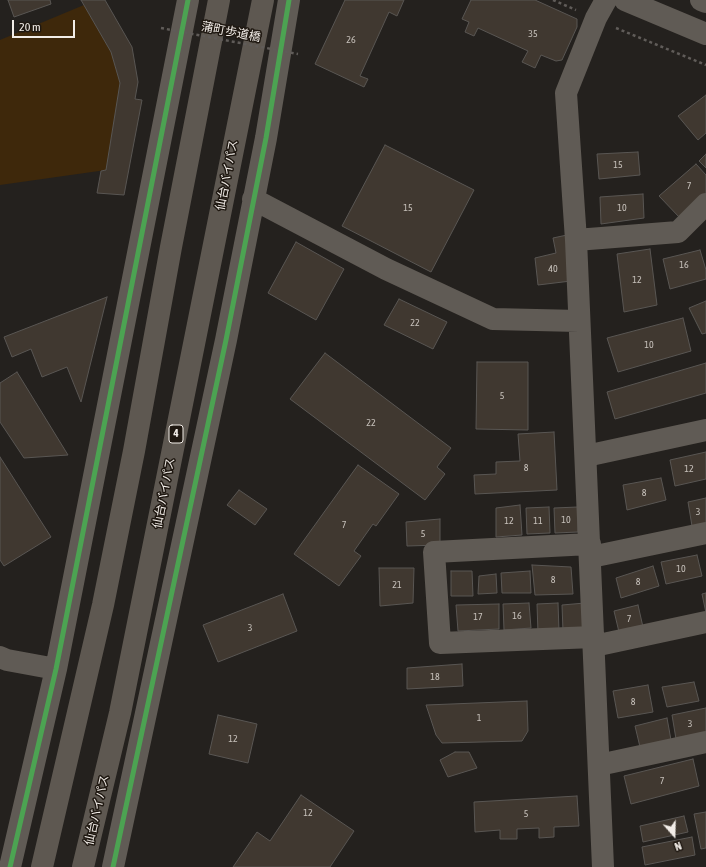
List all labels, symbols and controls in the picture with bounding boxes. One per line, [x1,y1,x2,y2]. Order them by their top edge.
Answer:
scale bar [14,12,77,38]
street label: 蒲町歩道橋 [200,19,262,45]
text: 20 m [19,20,41,34]
house number: 35 [528,28,538,40]
house number: 26 [346,34,356,46]
street label: 仙台バイパス [213,138,241,212]
house number: 15 [613,159,623,171]
house number: 7 [687,180,691,192]
house number: 15 [403,202,413,214]
house number: 10 [617,202,627,214]
house number: 16 [679,259,689,271]
house number: 40 [548,263,558,275]
house number: 12 [632,274,642,286]
house number: 22 [410,317,420,329]
house number: 10 [644,339,654,351]
house number: 5 [500,390,504,402]
house number: 22 [366,417,376,429]
road number: 4 [169,425,183,443]
street label: 仙台バイパス [150,456,178,530]
house number: 8 [524,462,528,474]
house number: 12 [684,463,694,475]
house number: 8 [642,487,646,499]
house number: 3 [696,506,700,518]
house number: 10 [561,514,571,526]
house number: 12 [504,515,514,527]
house number: 11 [533,515,543,527]
house number: 7 [342,519,346,531]
house number: 5 [421,528,425,540]
house number: 10 [676,563,686,575]
house number: 8 [551,574,555,586]
house number: 8 [636,576,640,588]
house number: 21 [392,579,402,591]
house number: 16 [512,610,522,622]
house number: 17 [473,611,483,623]
house number: 7 [627,613,631,625]
house number: 3 [248,622,252,634]
house number: 18 [430,671,440,683]
house number: 8 [631,696,635,708]
house number: 1 [477,712,481,724]
house number: 3 [688,718,692,730]
house number: 12 [228,733,238,745]
street label: 仙台バイパス [82,773,112,847]
house number: 7 [660,775,664,787]
house number: 12 [303,807,313,819]
house number: 5 [524,808,528,820]
north arrow [654,815,694,855]
text: N [673,840,683,853]

